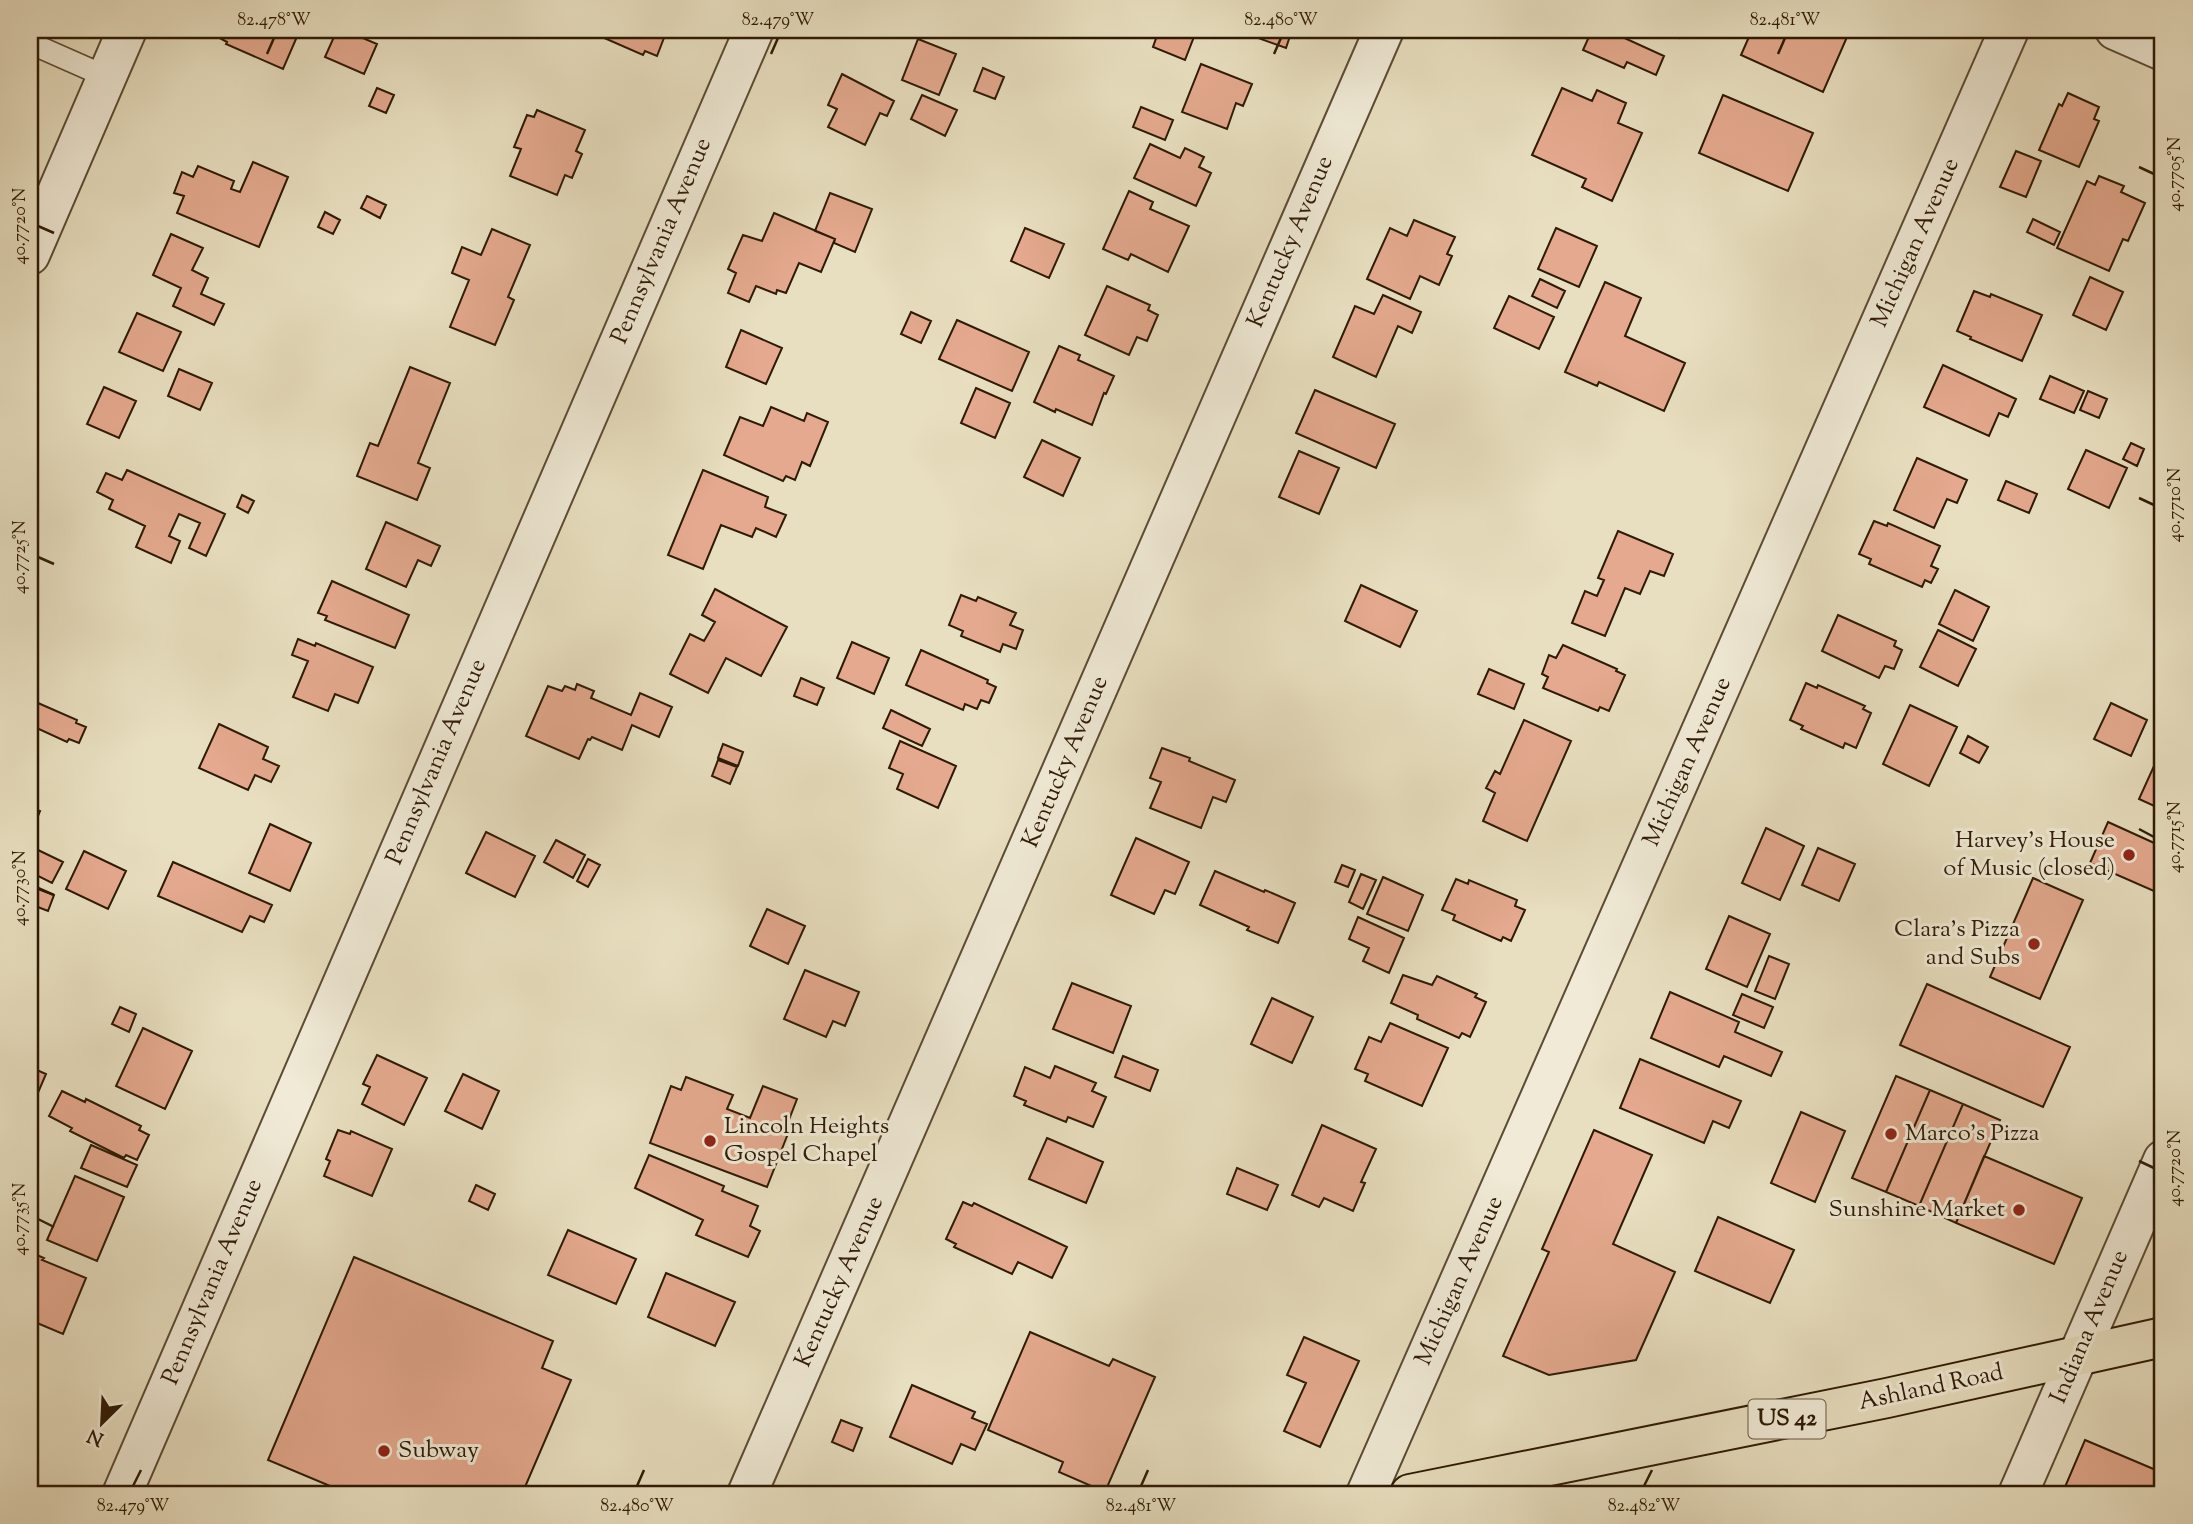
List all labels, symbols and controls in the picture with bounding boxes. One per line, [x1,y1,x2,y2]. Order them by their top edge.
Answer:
text: 82.478°W [237,8,311,34]
text: 82.479°W [742,8,814,34]
text: 82.480°W [1244,8,1318,34]
text: 82.481°W [1750,8,1820,34]
street label: Pennsylvania Avenue [603,133,721,349]
text: 40.7705°N [2163,137,2189,211]
street label: Kentucky Avenue [1239,151,1343,333]
street label: Michigan Avenue [1863,153,1969,333]
text: 40.7720°N [8,188,34,264]
text: 40.7710°N [2163,468,2189,542]
text: 40.7725°N [8,520,34,594]
street label: Pennsylvania Avenue [378,654,496,870]
street label: Kentucky Avenue [1014,671,1118,853]
street label: Michigan Avenue [1635,672,1741,852]
text: 40.7715°N [2163,801,2189,873]
place label: Harvey's House of Music (closed) [1943,824,2115,886]
marker: Harvey's House of Music (closed) [2121,847,2137,863]
text: 40.7730°N [8,850,34,926]
place label: Clara's Pizza and Subs [1894,913,2020,975]
marker: Clara's Pizza and Subs [2026,936,2042,952]
place label: Lincoln Heights Gospel Chapel [724,1110,889,1172]
place label: Marco's Pizza [1905,1117,2039,1151]
marker: Marco's Pizza [1883,1126,1899,1142]
text: 40.7720°N [2163,1130,2189,1206]
marker: Lincoln Heights Gospel Chapel [702,1133,718,1149]
street label: Pennsylvania Avenue [154,1174,272,1390]
text: 40.7735°N [8,1183,34,1255]
street label: Kentucky Avenue [787,1191,893,1373]
street label: Michigan Avenue [1407,1191,1513,1371]
place label: Sunshine Market [1829,1193,2005,1227]
marker: Sunshine Market [2011,1202,2027,1218]
street label: Indiana Avenue [2042,1245,2138,1409]
street label: Ashland Road [1855,1356,2007,1420]
north arrow [66,1388,136,1458]
road number: US 42 [1748,1400,1826,1438]
text: N [84,1421,109,1452]
place label: Subway [398,1434,479,1468]
marker: Subway [376,1443,392,1459]
text: 82.479°W [97,1494,169,1520]
text: 82.480°W [600,1494,674,1520]
text: 82.481°W [1106,1494,1176,1520]
text: 82.482°W [1608,1494,1680,1520]

